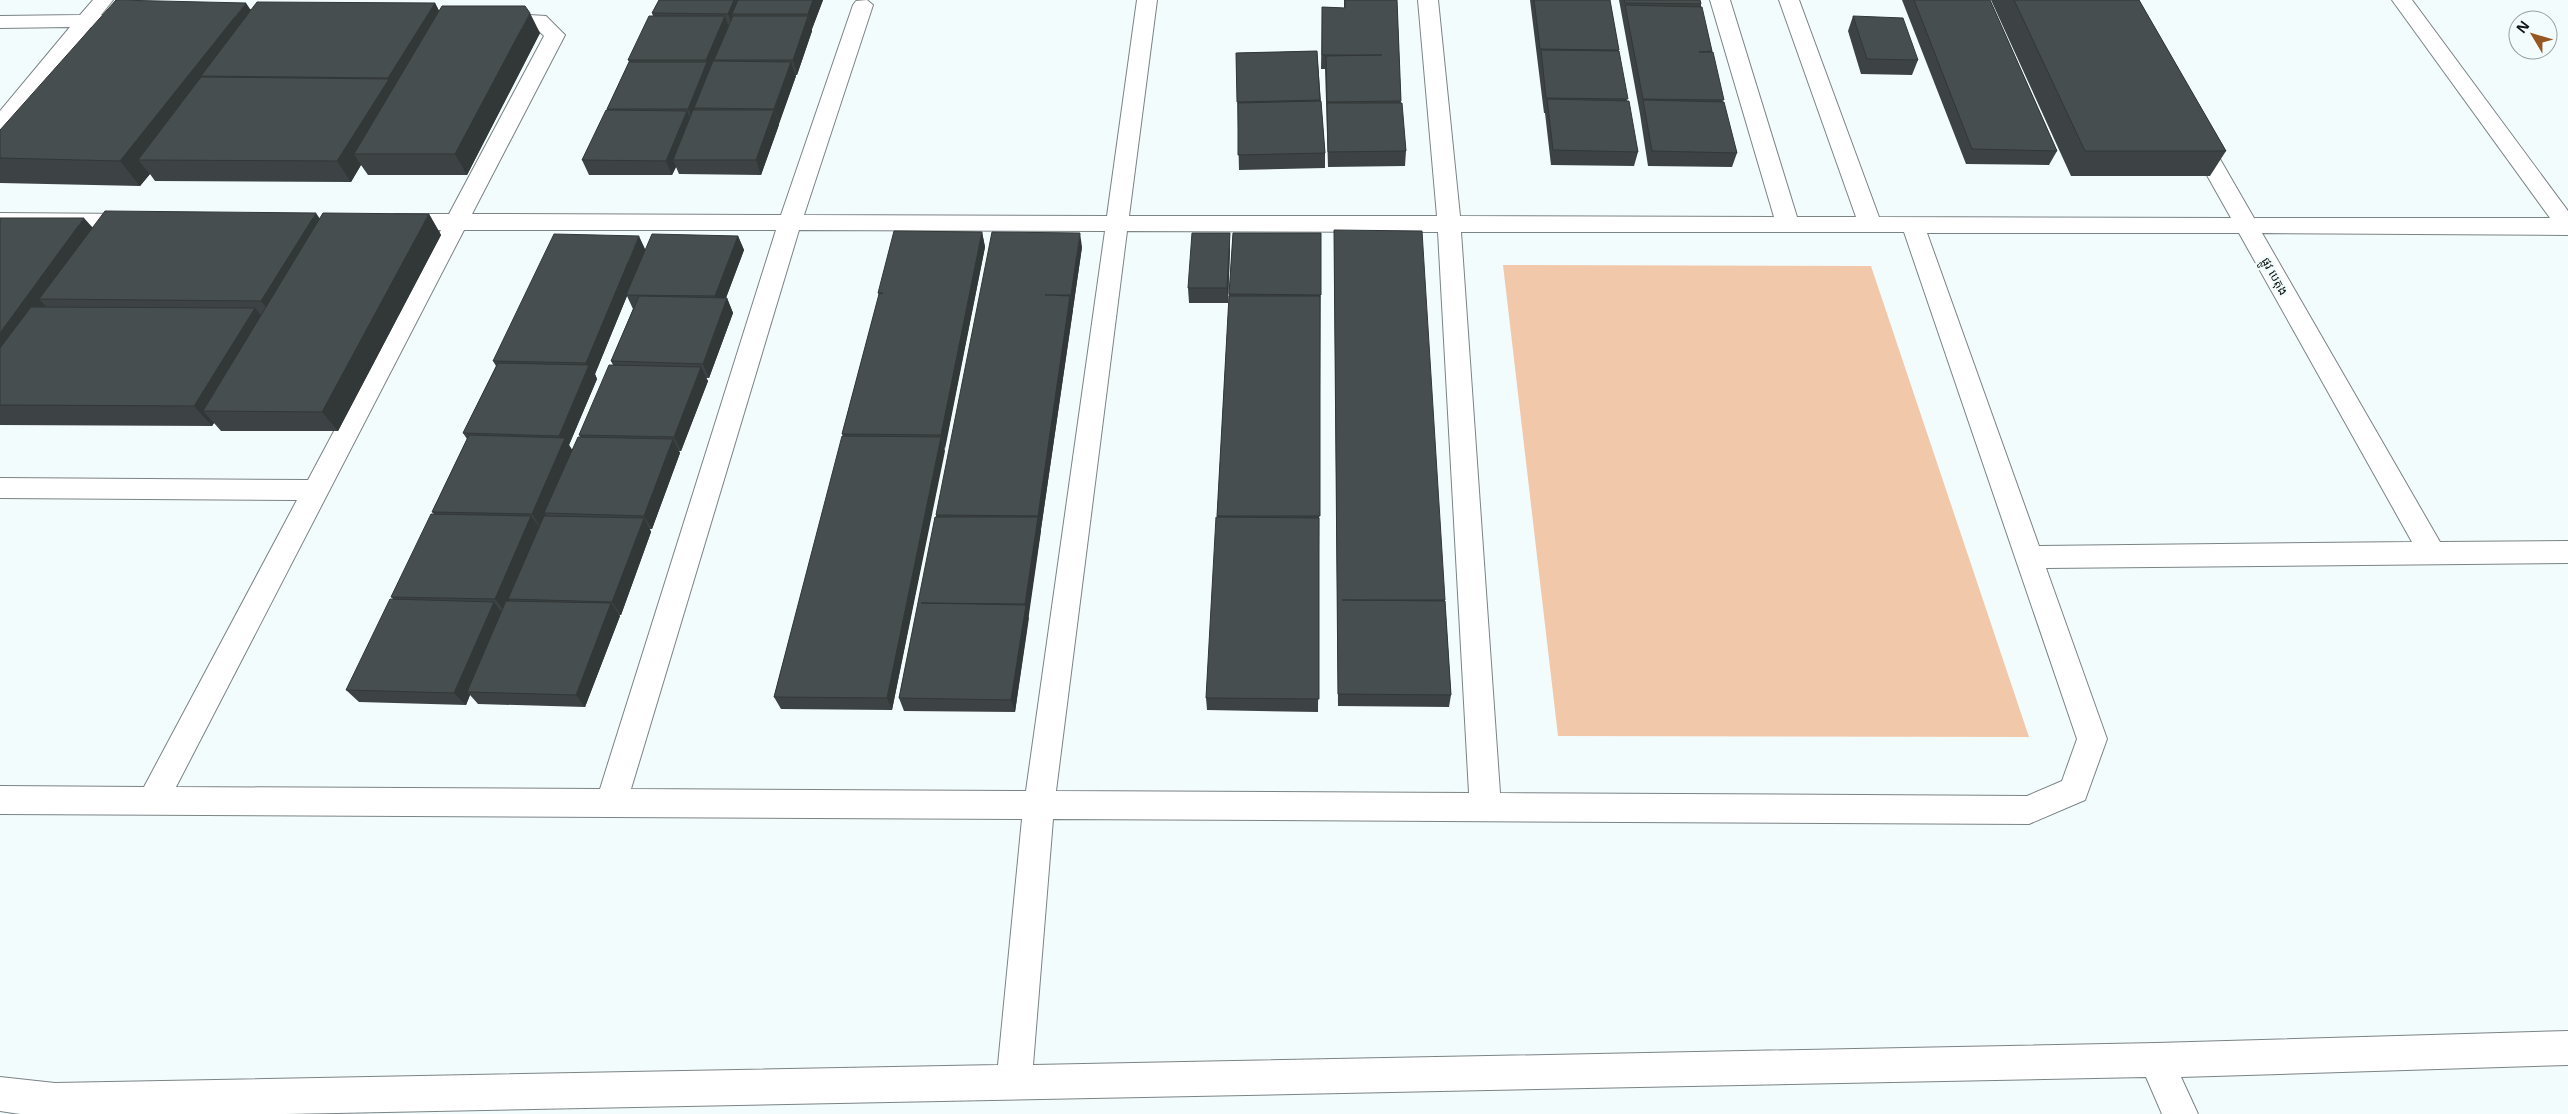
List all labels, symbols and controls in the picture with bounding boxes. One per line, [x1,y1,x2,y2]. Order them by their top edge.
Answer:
north arrow [2508,10,2558,60]
text: N [2511,16,2533,37]
street label: ផ្លូវ បេតុង [2255,254,2292,299]

